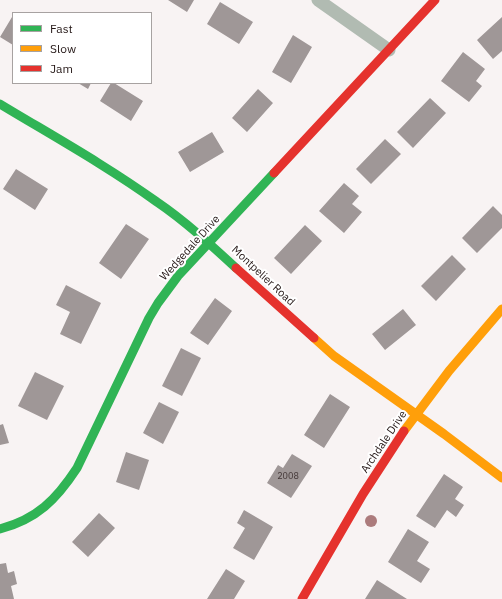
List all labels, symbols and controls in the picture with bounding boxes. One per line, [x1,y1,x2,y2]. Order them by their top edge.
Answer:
legend [12,12,152,84]
text: Fast [50,21,73,36]
text: Slow [50,41,76,56]
text: Jam [50,61,73,76]
street label: Wedgedale Drive [157,213,223,283]
street label: Montpelier Road [229,243,297,309]
street label: Archdale Drive [358,408,410,476]
house number: 2008 [277,471,299,481]

